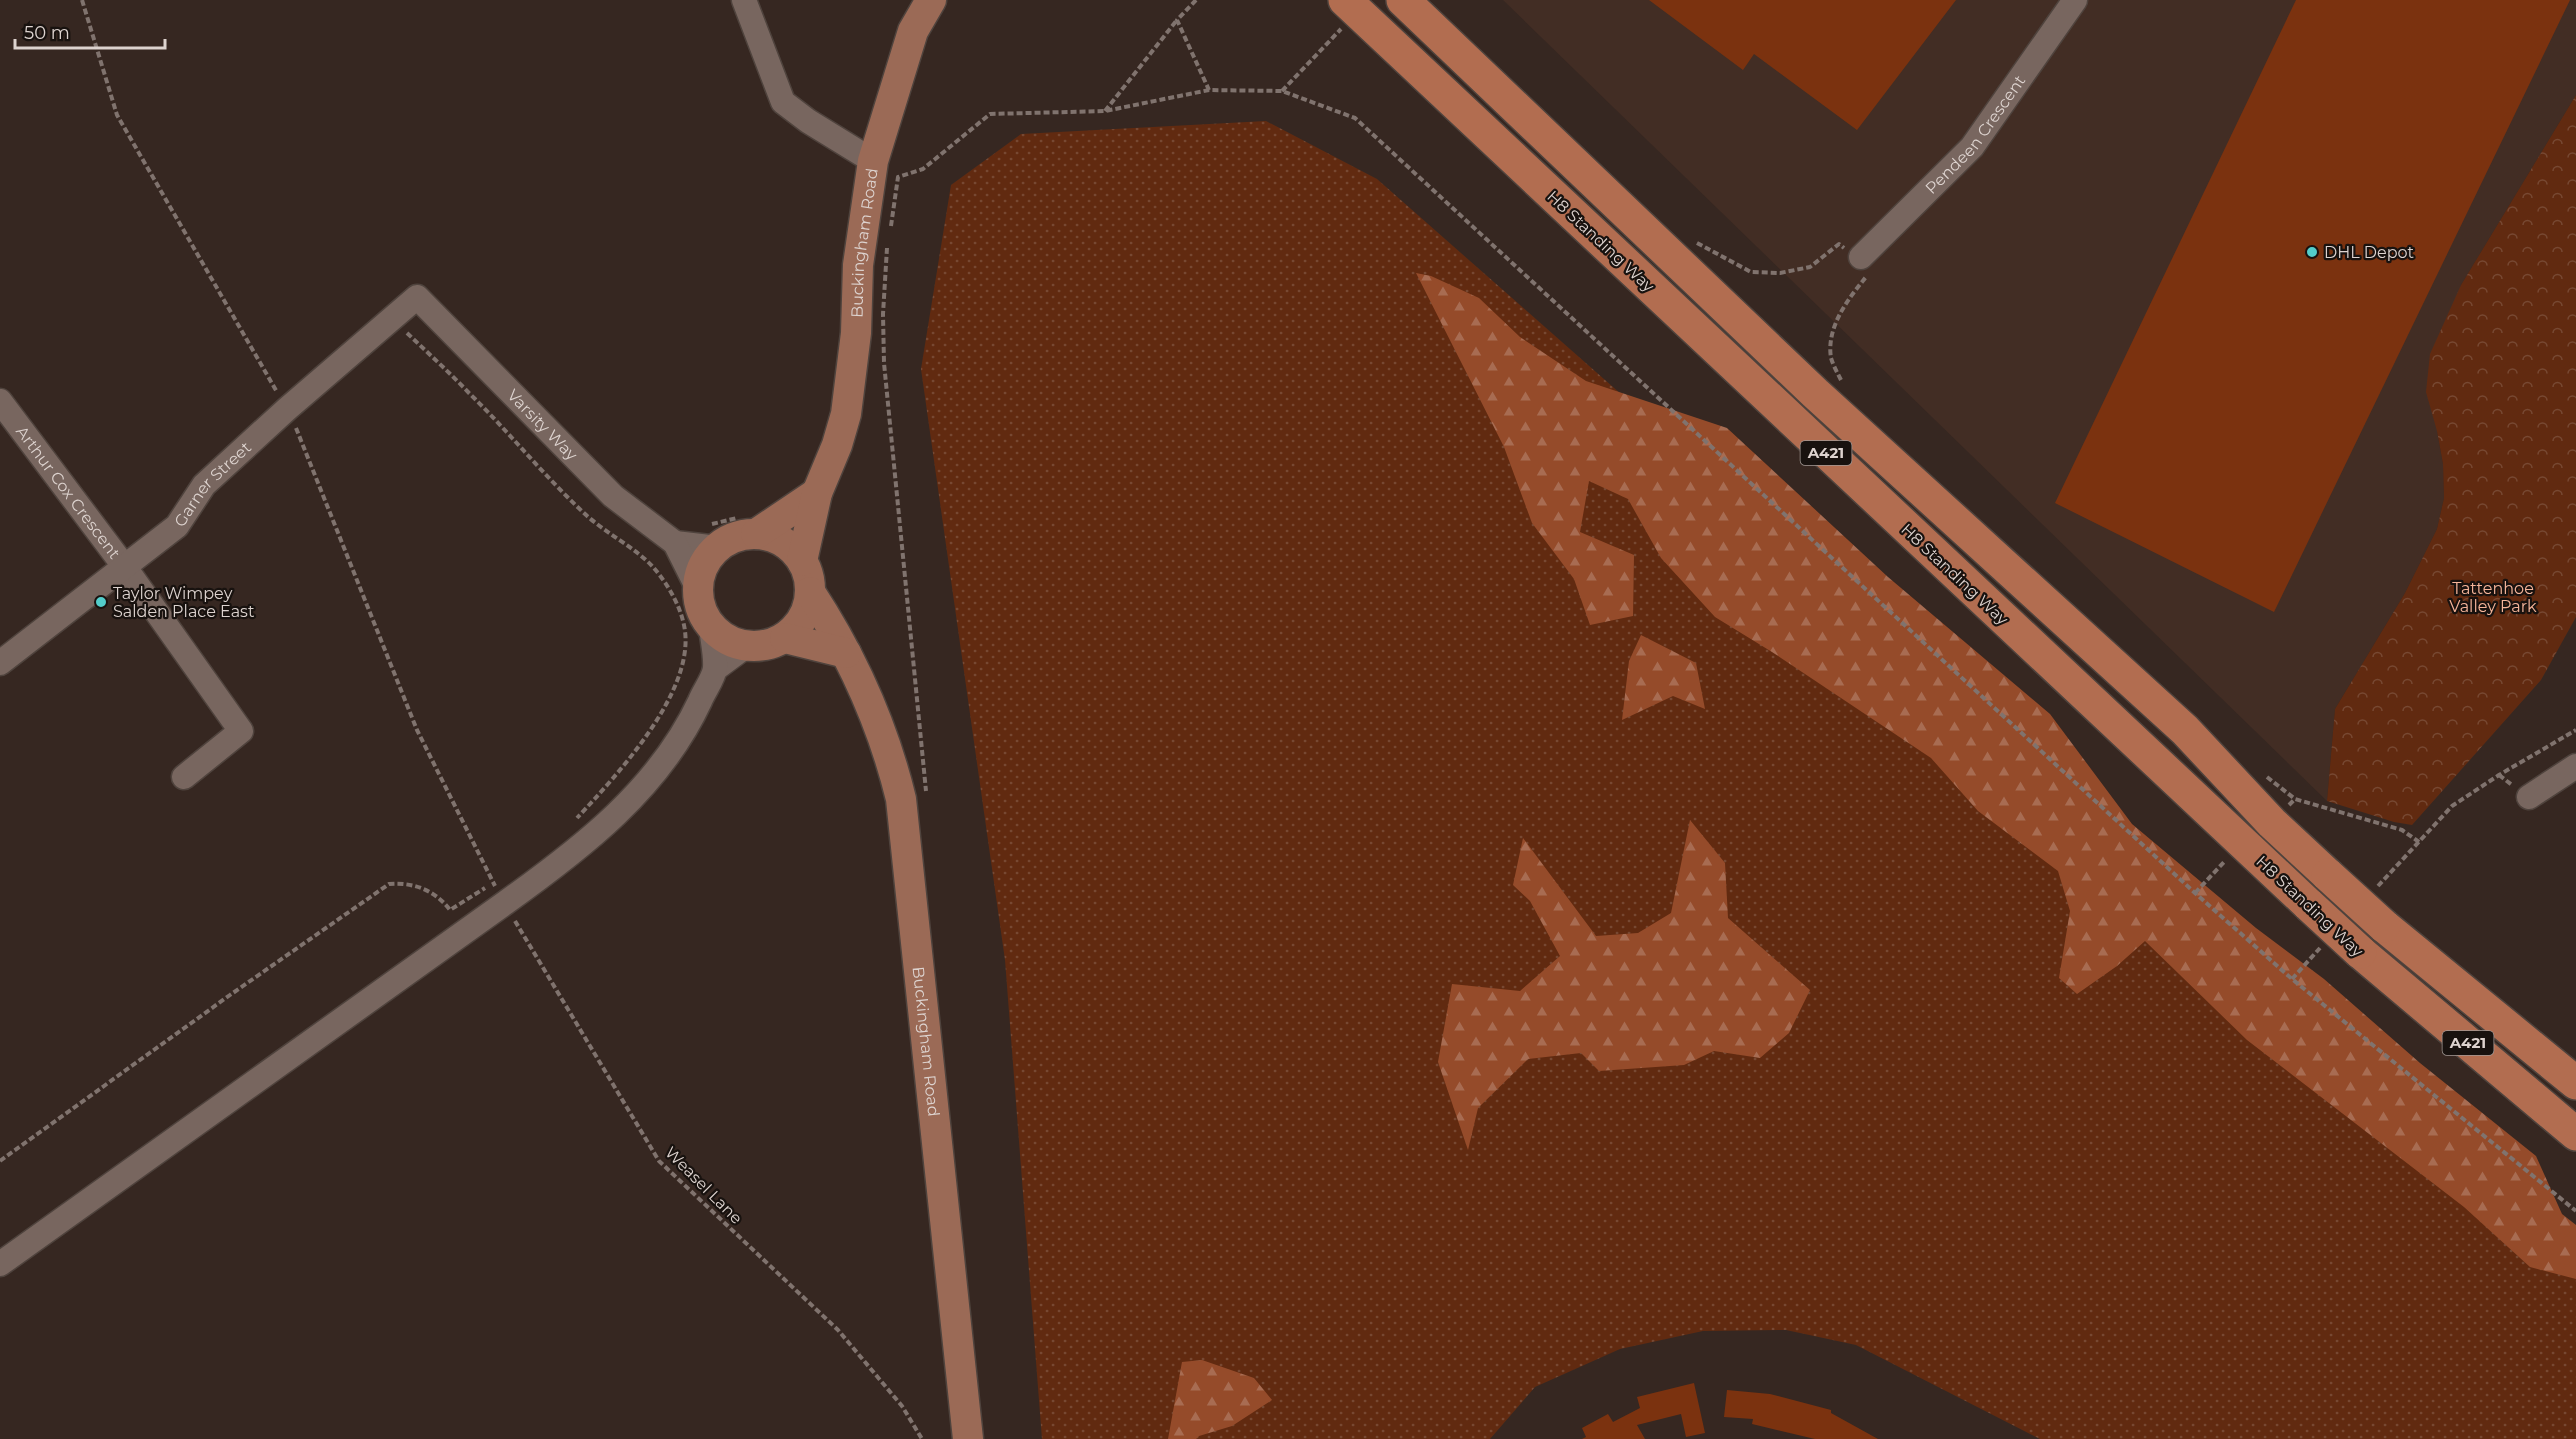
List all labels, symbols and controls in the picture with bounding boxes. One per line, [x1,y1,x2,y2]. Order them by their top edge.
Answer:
scale bar [15,12,165,50]
text: 50 m [24,22,70,44]
street label: Pendeen Crescent [1921,71,2030,198]
street label: Buckingham Road [847,167,882,318]
street label: H8 Standing Way [1543,187,1658,296]
place label: DHL Depot [2324,243,2415,262]
marker: DHL Depot [2305,245,2319,259]
street label: Varsity Way [503,386,581,464]
street label: Arthur Cox Crescent [12,422,124,563]
street label: Garner Street [170,438,255,530]
road number: A421 [1800,441,1852,465]
street label: H8 Standing Way [1897,520,2012,629]
park label: Tattenhoe Valley Park [2449,579,2537,616]
place label: Taylor Wimpey Salden Place East [113,584,255,621]
marker: Taylor Wimpey Salden Place East [94,595,108,609]
street label: H8 Standing Way [2252,852,2367,961]
street label: Buckingham Road [909,966,943,1117]
road number: A421 [2442,1031,2494,1055]
street label: Weasel Lane [661,1143,746,1228]

